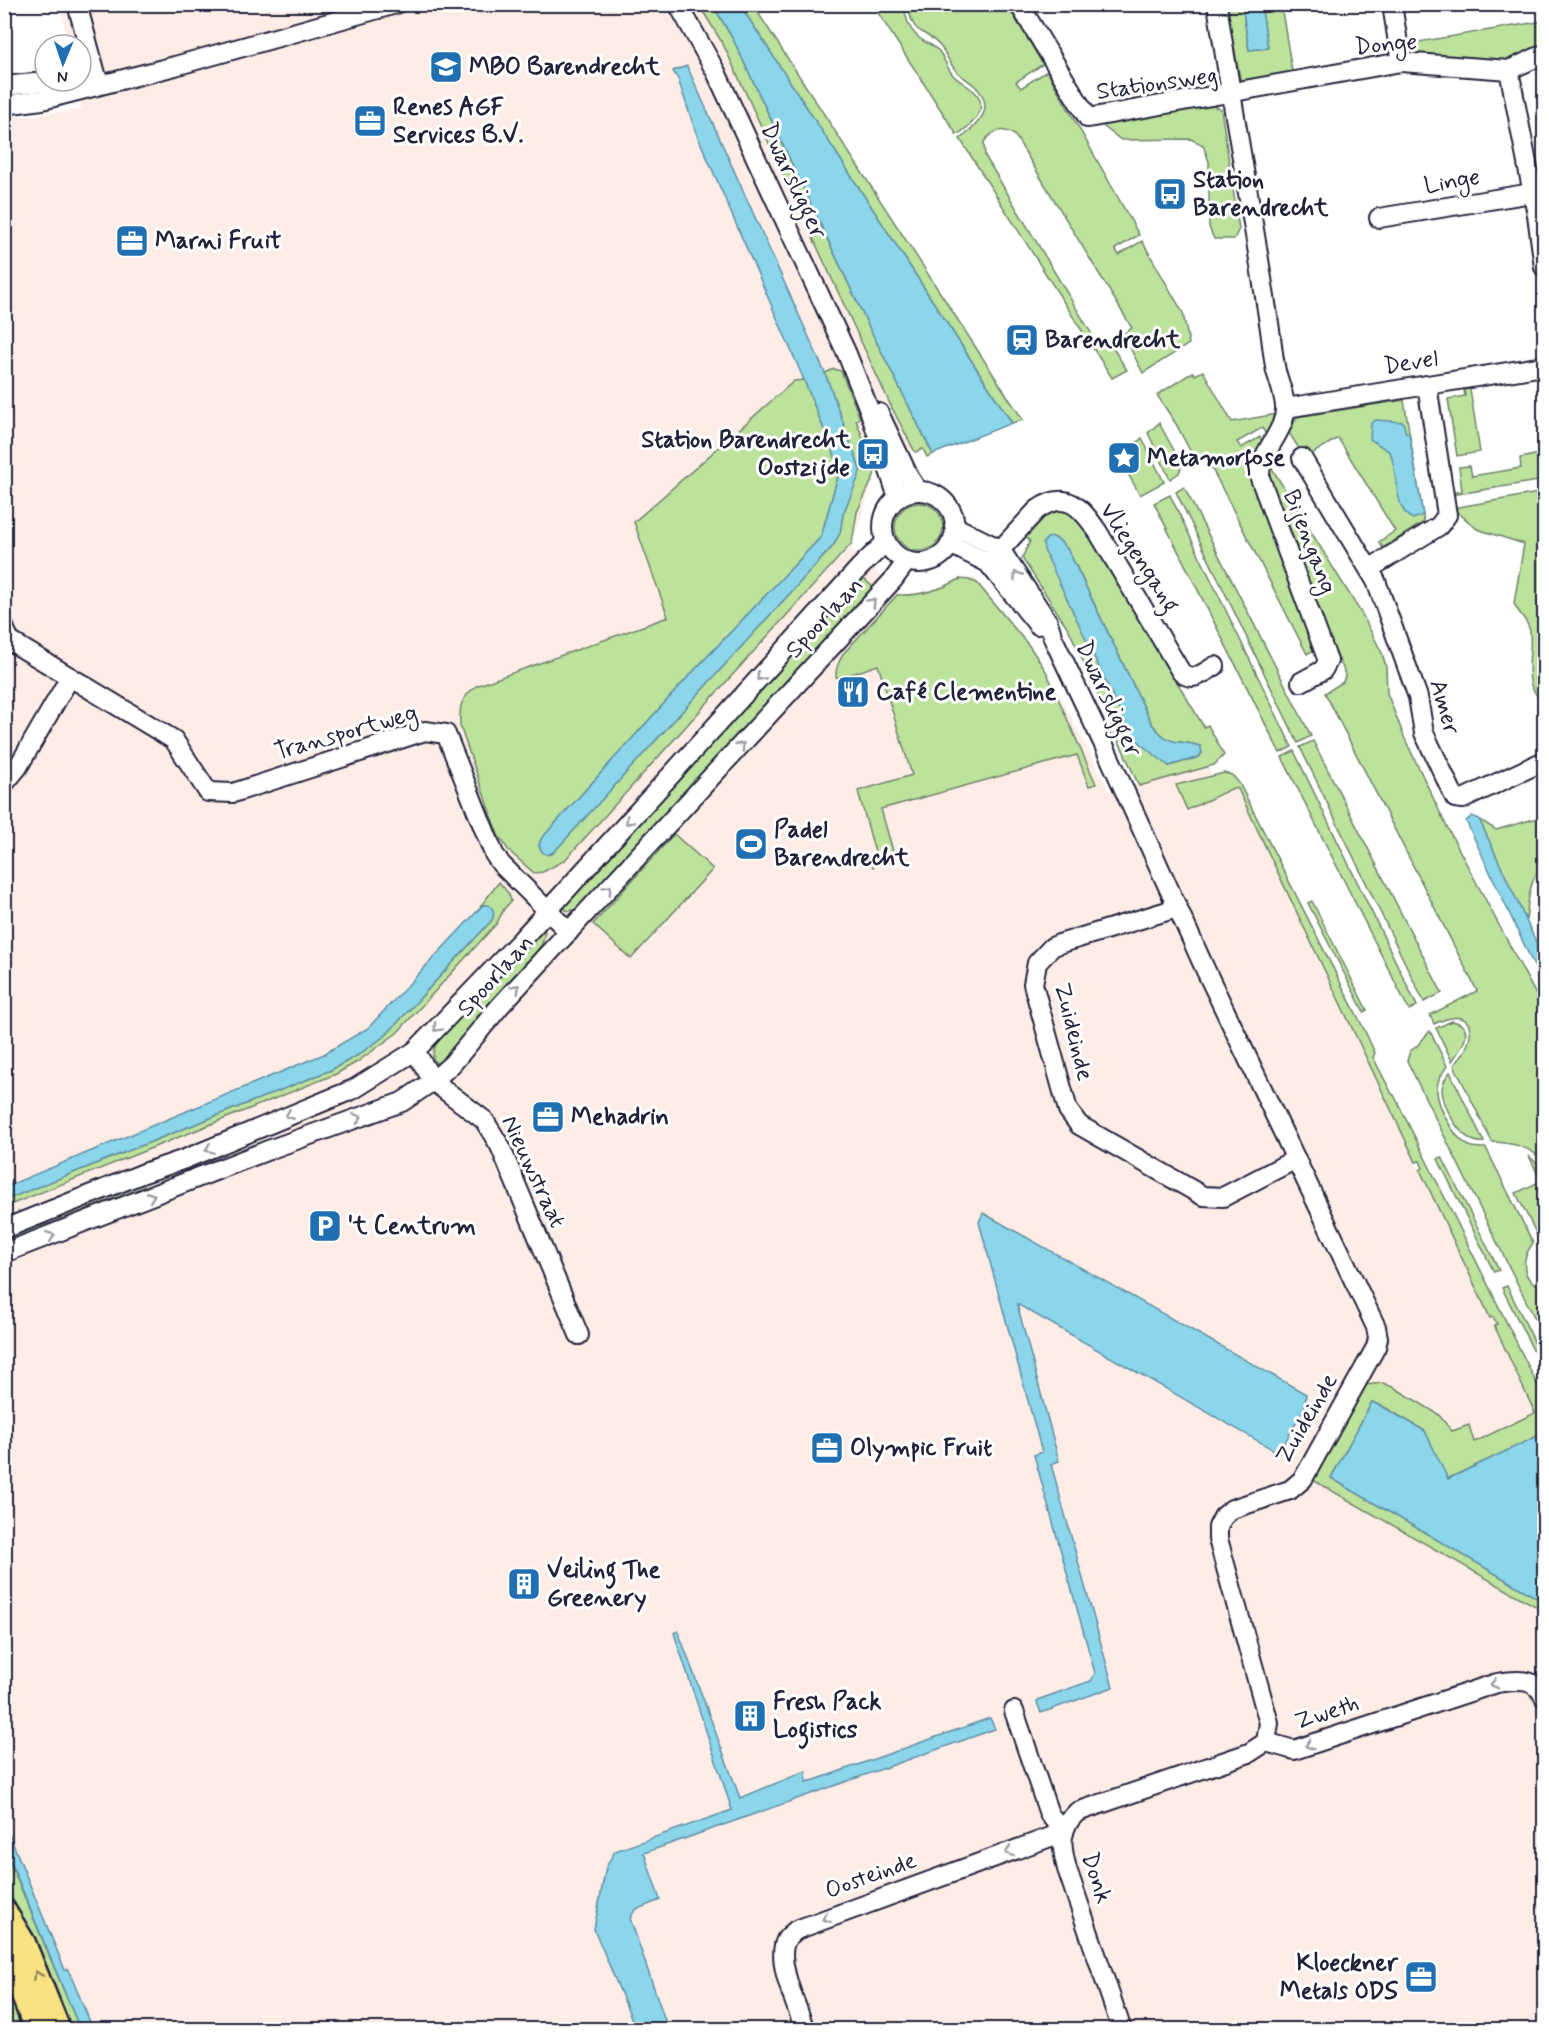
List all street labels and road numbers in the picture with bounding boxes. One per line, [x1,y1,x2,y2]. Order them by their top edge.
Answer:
street label: Donge [1353,27,1419,65]
street label: Stationsweg [1094,60,1220,108]
street label: Dwarsligger [750,118,834,246]
street label: Linge [1422,162,1483,204]
street label: Devel [1382,343,1440,383]
street label: Bijengang [1273,485,1343,599]
street label: Vliegengang [1089,497,1186,621]
street label: Spoorlaan [779,571,871,665]
street label: Dwarsligger [1065,636,1149,764]
street label: Amer [1421,676,1467,738]
street label: Transportweg [271,698,422,770]
street label: Spoorlaan [451,928,541,1024]
street label: Zuideinde [1046,980,1100,1084]
street label: Nieuwstraat [493,1111,573,1233]
street label: Zuideinde [1269,1368,1345,1470]
street label: Zweth [1291,1688,1363,1738]
street label: Oosteinde [821,1845,921,1907]
street label: Donk [1073,1848,1119,1908]

